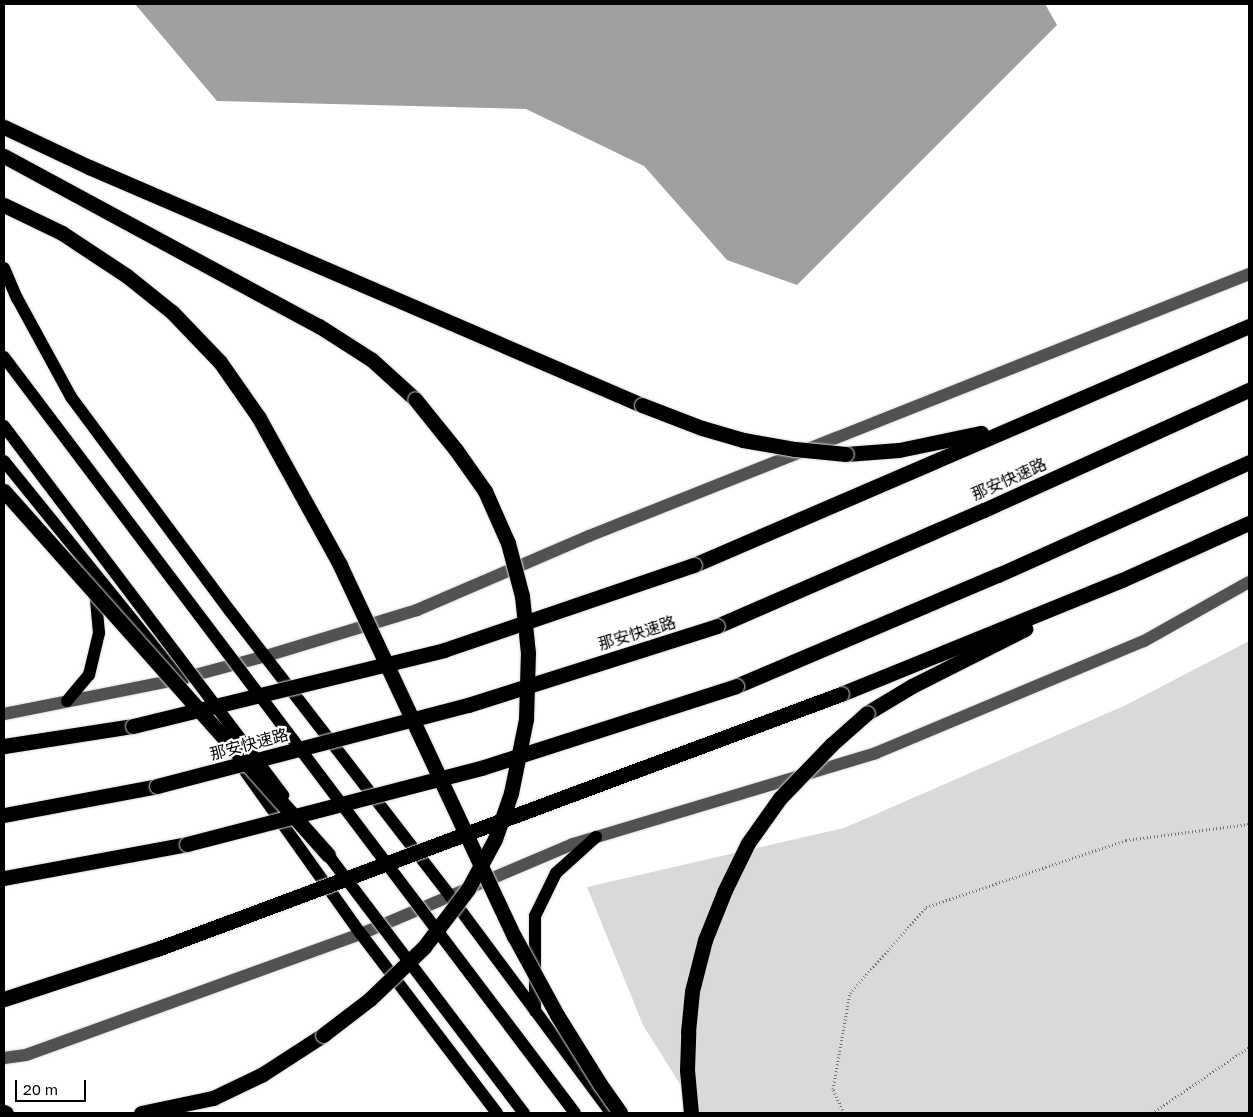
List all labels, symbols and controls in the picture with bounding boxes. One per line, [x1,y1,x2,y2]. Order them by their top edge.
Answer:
street label: 那安快速路 [969,454,1049,504]
street label: 那安快速路 [596,612,678,654]
street label: 那安快速路 [208,724,290,764]
scale bar [18,1070,89,1102]
text: 20 m [23,1080,58,1098]

